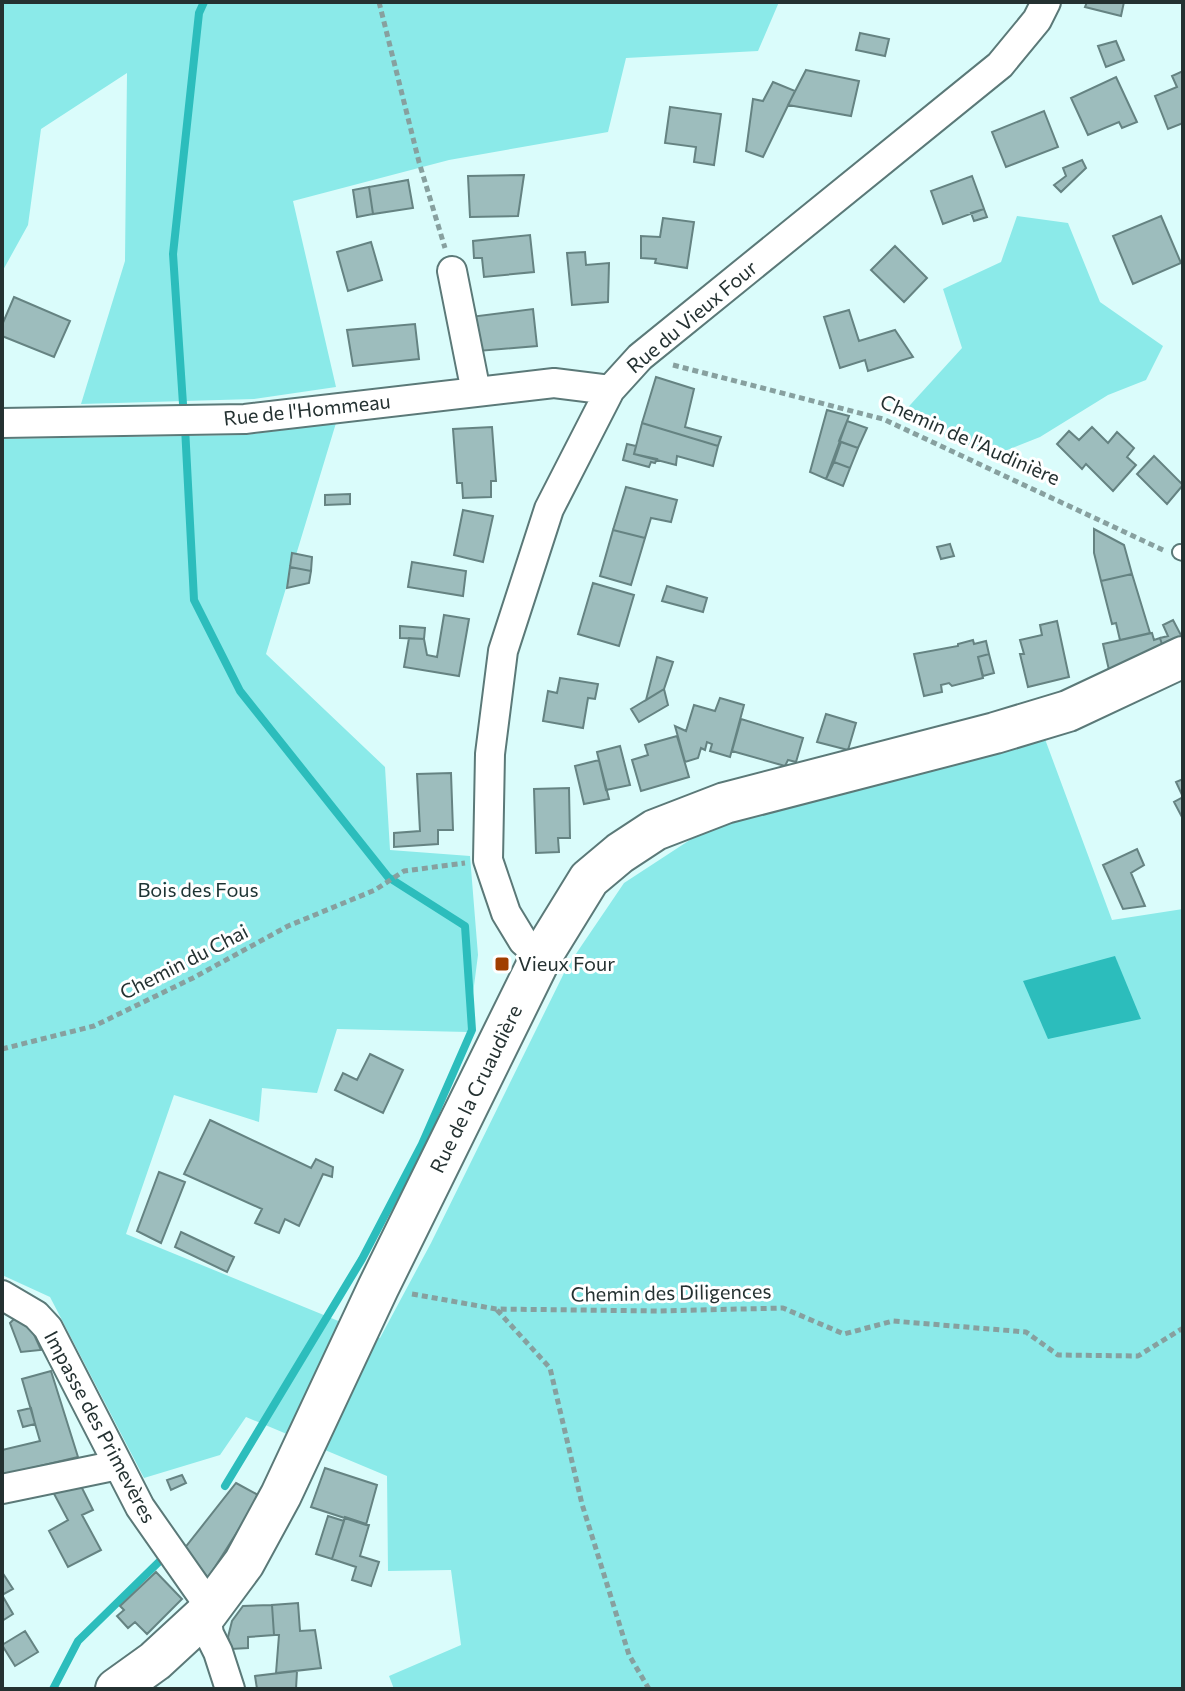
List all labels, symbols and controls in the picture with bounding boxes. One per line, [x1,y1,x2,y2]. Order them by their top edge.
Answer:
street label: Rue du Vieux Four [621,255,761,378]
street label: Rue de l'Hommeau [222,388,392,430]
street label: Chemin de l'Audinière [877,389,1064,490]
park label: Bois des Fous [137,877,259,901]
street label: Chemin du Chai [115,918,252,1004]
place label: Vieux Four [518,951,615,975]
marker: Vieux Four [493,955,511,973]
street label: Rue de la Cruaudière [424,1001,526,1177]
street label: Chemin des Diligences [570,1278,772,1306]
street label: Impasse des Primevères [40,1326,162,1527]

